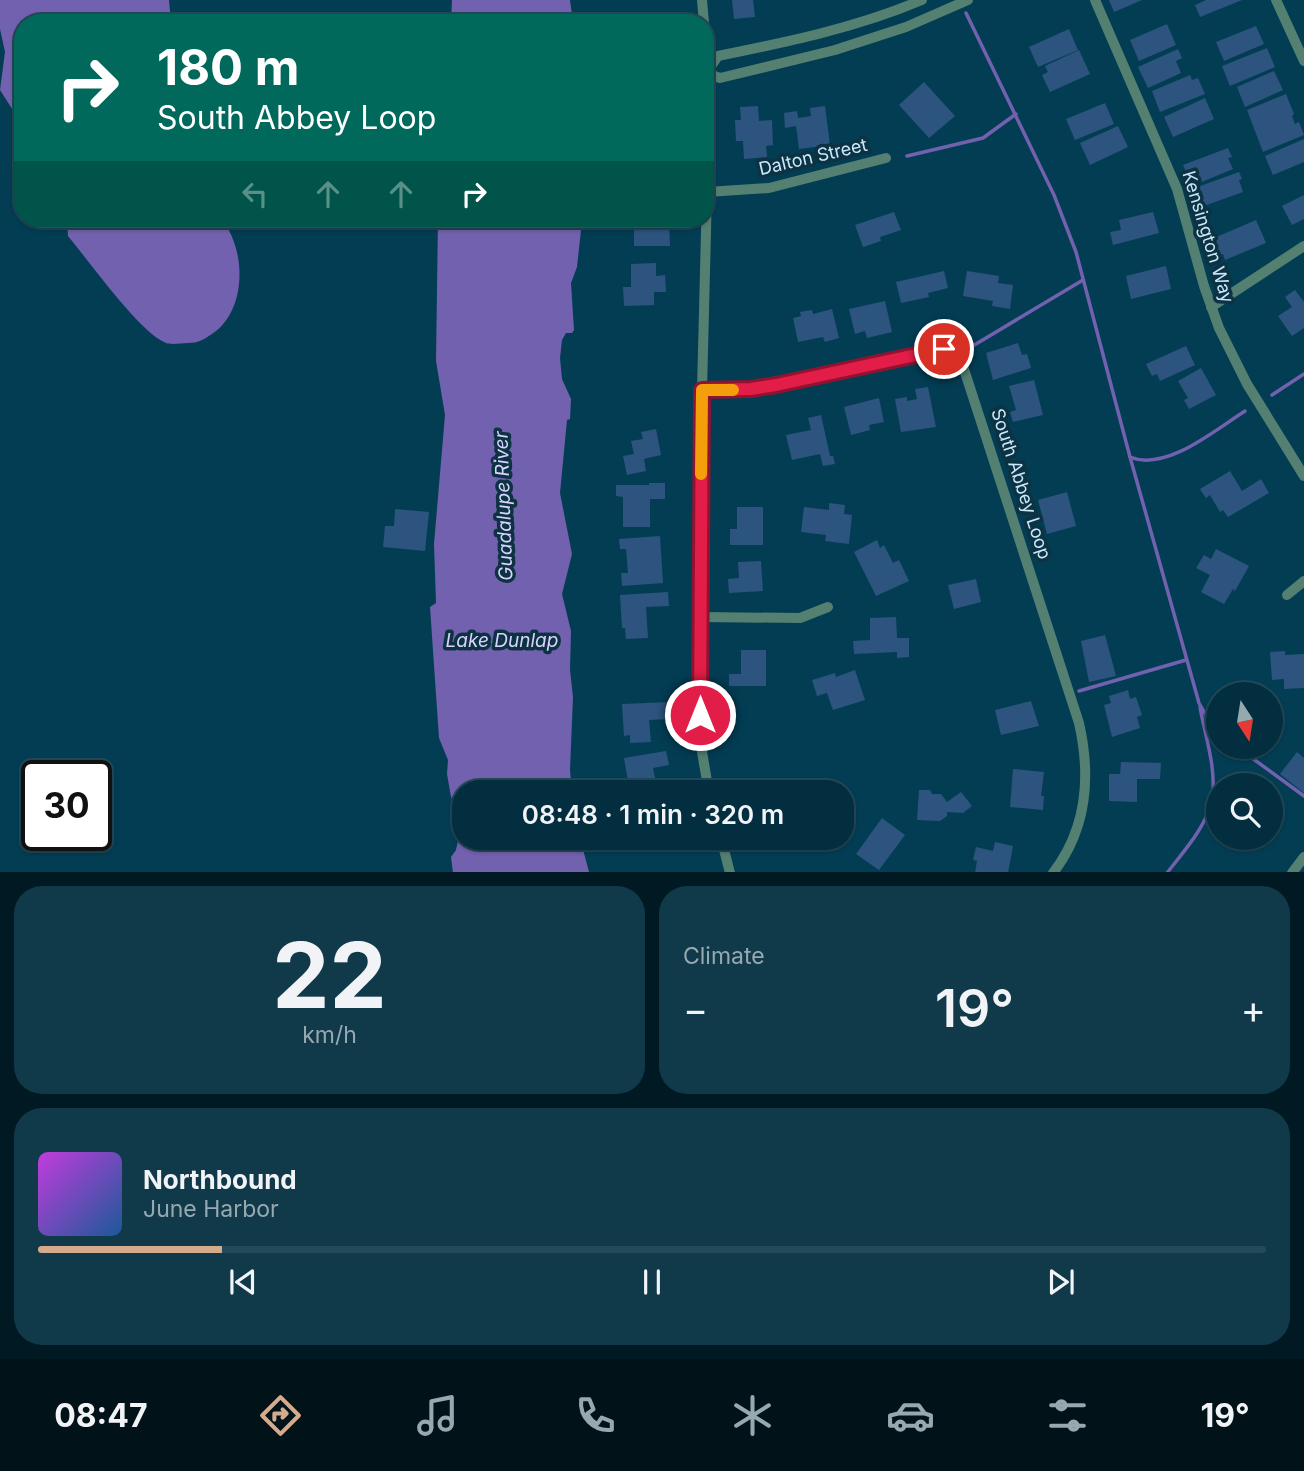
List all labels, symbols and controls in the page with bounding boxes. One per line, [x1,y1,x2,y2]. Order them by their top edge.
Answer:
text: 180 m [157,38,299,97]
icon: right [42,42,133,133]
text: South Abbey Loop [157,98,436,137]
street label: Dalton Street [757,134,869,179]
street label: Kensington Way [1178,168,1239,305]
icon: left [236,175,274,213]
icon: ahead [309,175,347,213]
icon: ahead [382,175,420,213]
icon: right [455,175,493,213]
pin [914,319,974,379]
icon: arrive [925,330,963,368]
street label: South Abbey Loop [987,406,1056,562]
water label: Guadalupe River [489,430,518,581]
water label: Lake Dunlap [446,629,558,652]
position arrow [663,678,737,752]
north arrow [1206,682,1283,760]
map controls [1206,682,1283,850]
speed limit sign: 30 [21,760,112,851]
button: search [1206,773,1283,850]
text: 08:48 · 1 min · 320 m [522,799,784,830]
text: 22 [272,920,387,1030]
text: Climate [683,942,765,970]
text: 19° [935,977,1014,1040]
text: − [683,986,708,1032]
text: + [1241,986,1266,1032]
text: km/h [302,1021,357,1049]
text: Northbound [143,1164,297,1195]
text: June Harbor [143,1195,279,1223]
icon: previous [224,1263,262,1301]
icon: pause [633,1263,671,1301]
icon: next [1042,1263,1080,1301]
icon: directions [256,1391,305,1440]
icon: music [413,1391,462,1440]
icon: phone [571,1391,620,1440]
icon: climate [728,1391,777,1440]
icon: car [886,1391,935,1440]
icon: filters [1043,1391,1092,1440]
text: 08:47 [54,1396,148,1435]
text: 19° [1201,1396,1250,1435]

